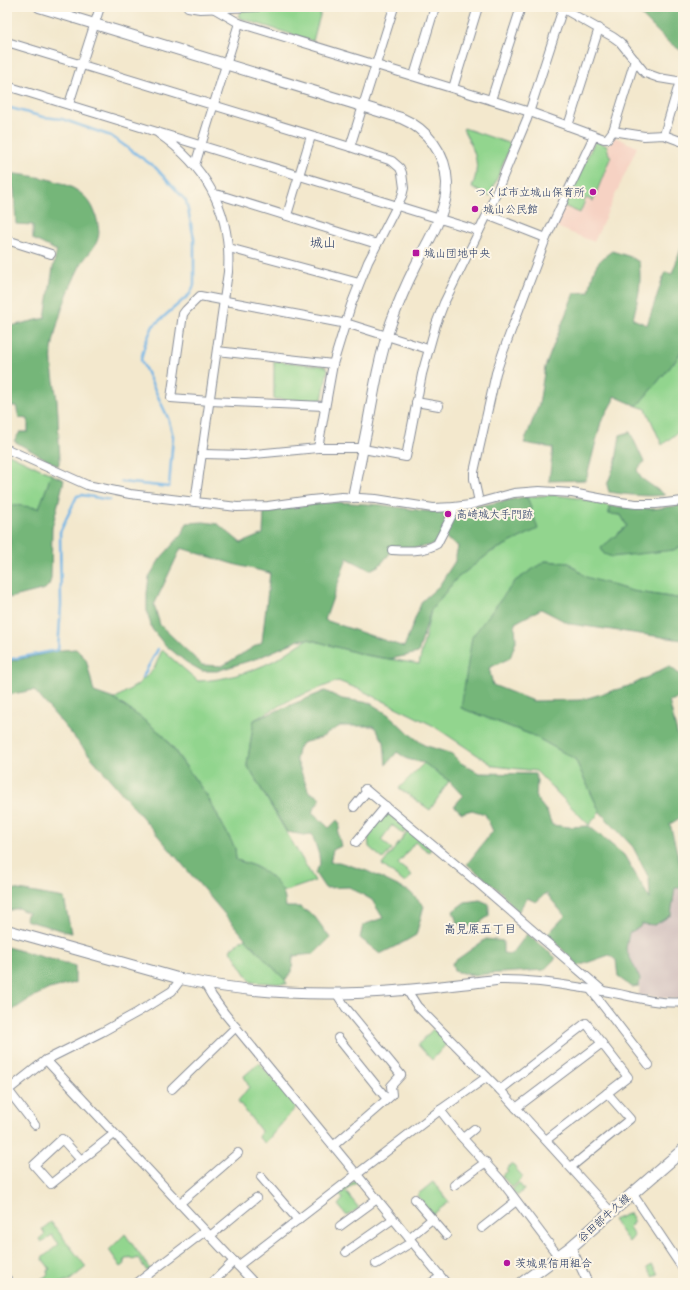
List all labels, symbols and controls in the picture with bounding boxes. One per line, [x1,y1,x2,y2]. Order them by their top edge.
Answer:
place label: つくば市立城山保育所 [475,185,585,200]
marker: つくば市立城山保育所 [588,187,598,197]
place label: 城山公民館 [483,202,538,217]
marker: 城山公民館 [470,204,480,214]
district label: 城山 [310,234,336,251]
place label: 城山団地中央 [424,246,490,261]
marker: 城山団地中央 [411,248,421,258]
place label: 高崎城大手門跡 [456,507,533,522]
marker: 高崎城大手門跡 [443,509,453,519]
district label: 高見原五丁目 [444,921,516,937]
street label: 谷田部牛久線 [574,1190,634,1246]
place label: 茨城県信用組合 [515,1256,592,1271]
marker: 茨城県信用組合 [502,1258,512,1268]

